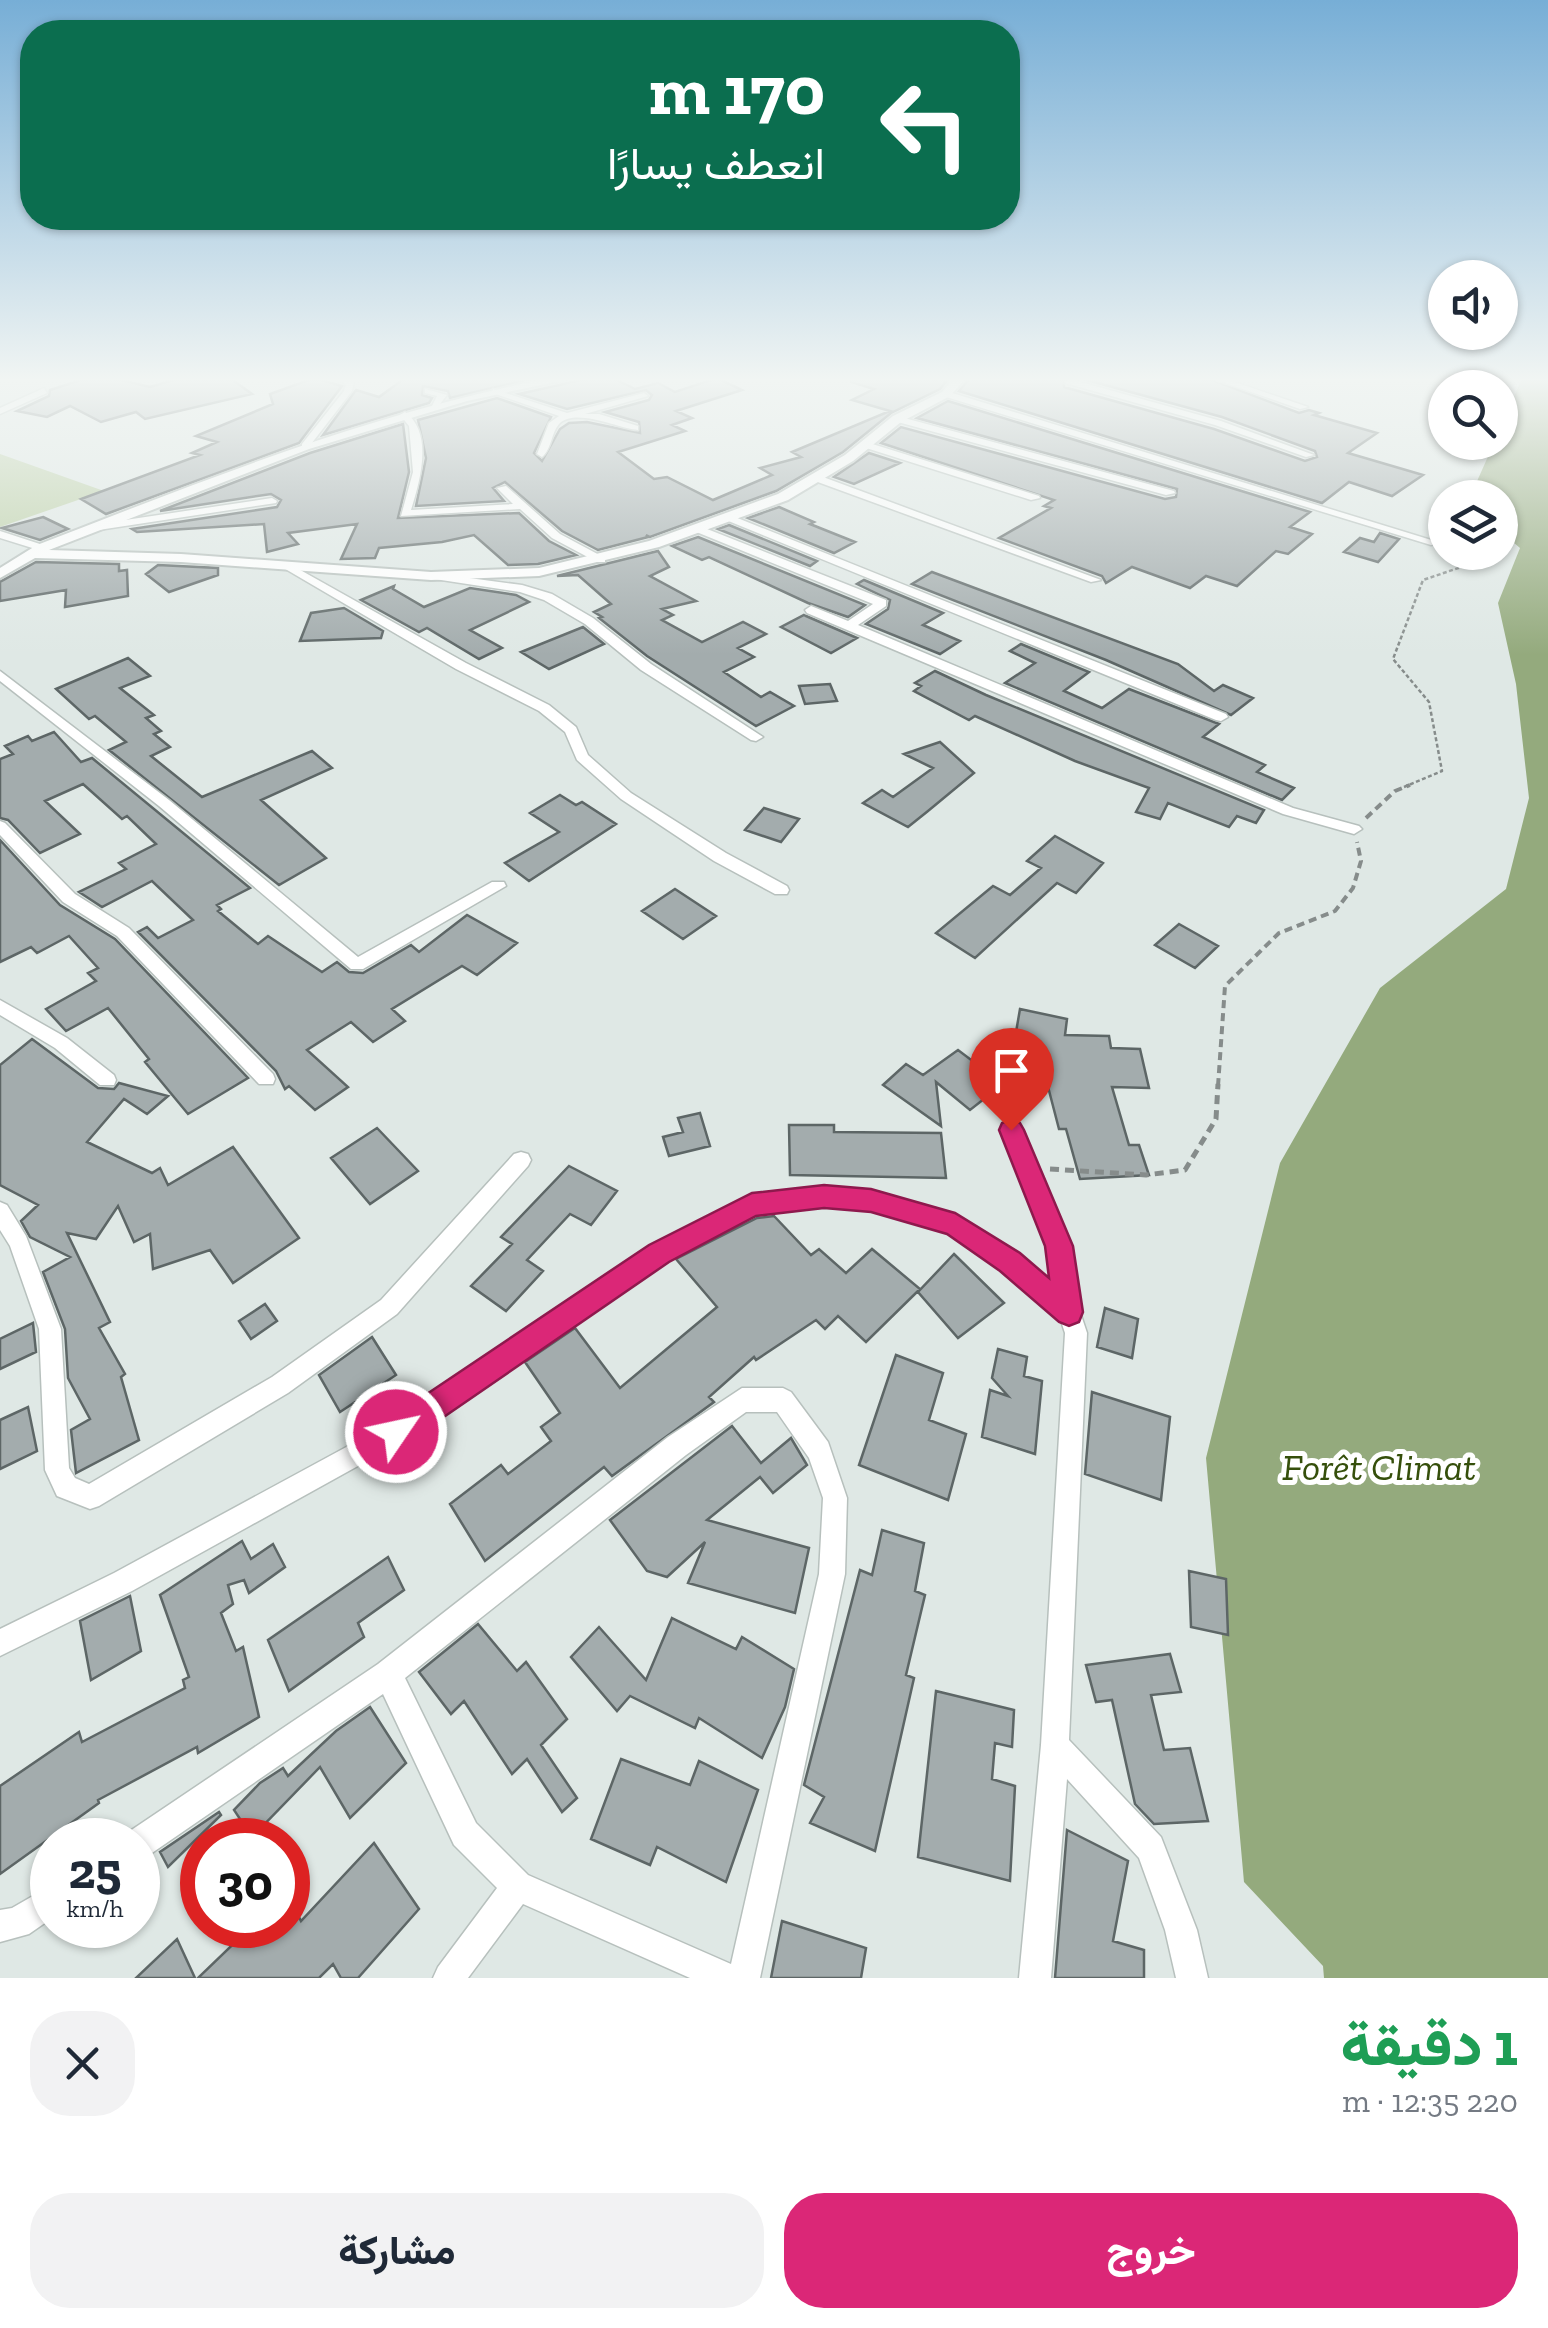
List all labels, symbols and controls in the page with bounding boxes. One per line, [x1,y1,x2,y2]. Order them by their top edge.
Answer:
text: 170 m [649,48,825,132]
icon: left [860,60,990,190]
text: انعطف يسارًا [607,137,825,191]
map controls [1428,260,1518,570]
button: sound [1428,260,1518,350]
button: search [1428,370,1518,460]
button: layers [1428,480,1518,570]
pin [969,1028,1054,1131]
icon: arrive [984,1043,1039,1098]
position arrow [344,1380,448,1484]
park label: Forêt Climat [1282,1444,1476,1490]
speed limit sign: 30 [180,1818,310,1948]
text: 25 [69,1841,121,1901]
text: km/h [66,1893,124,1923]
text: 1 دقيقة [1340,2008,1518,2080]
button: close [30,2011,135,2116]
text: 220 m · 12:35 [1342,2082,1518,2120]
button: مشاركة [30,2193,764,2308]
button: خروج [784,2193,1518,2308]

